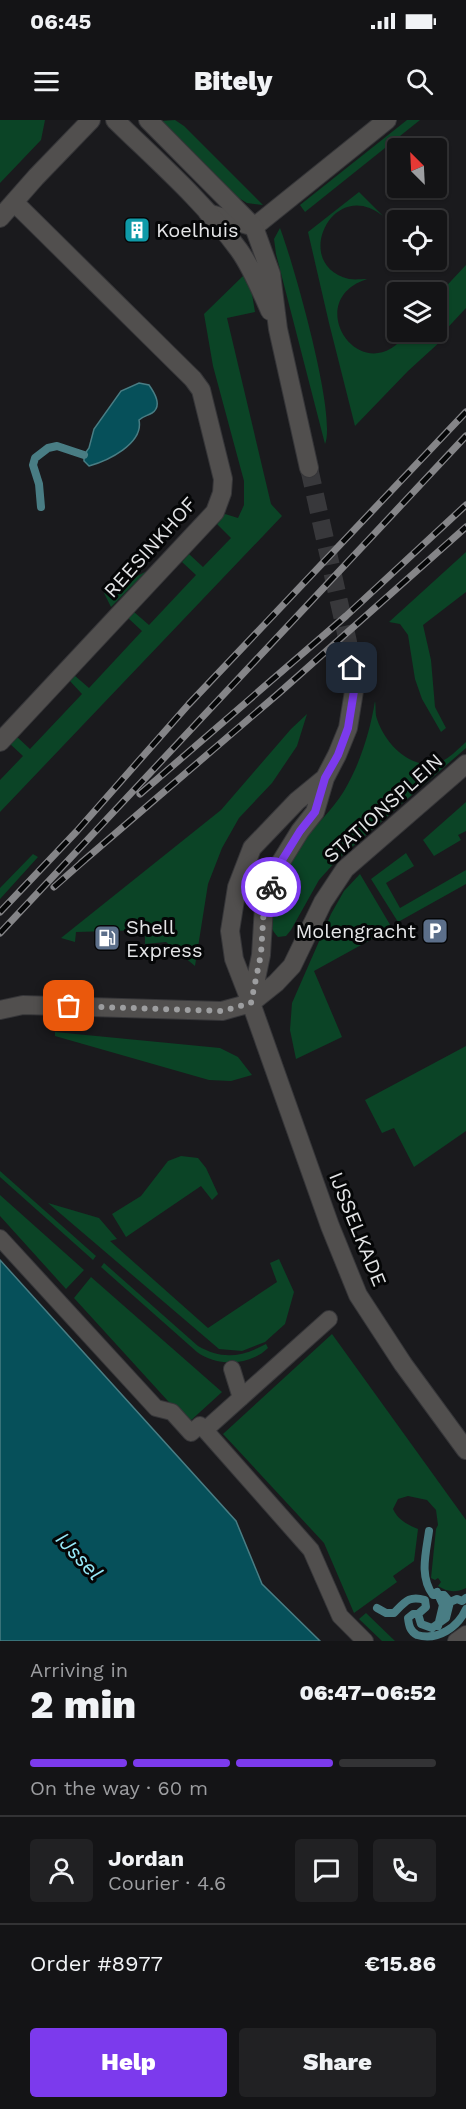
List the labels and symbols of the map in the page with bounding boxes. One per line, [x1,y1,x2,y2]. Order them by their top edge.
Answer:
north arrow [387,138,447,198]
building icon: Koelhuis [122,215,152,245]
place label: Koelhuis [156,218,239,242]
street label: REESINKHOF [99,492,201,602]
pin [326,642,377,693]
street label: STATIONSPLEIN [319,748,447,868]
courier [241,857,301,917]
place label: Shell Express [126,915,202,962]
parking icon: Molengracht [420,916,450,946]
place label: Molengracht [295,919,417,943]
fuel station icon: Shell Express [92,923,122,953]
pin [43,980,94,1031]
street label: IJSSELKADE [324,1168,392,1290]
water label: IJssel [51,1526,108,1585]

